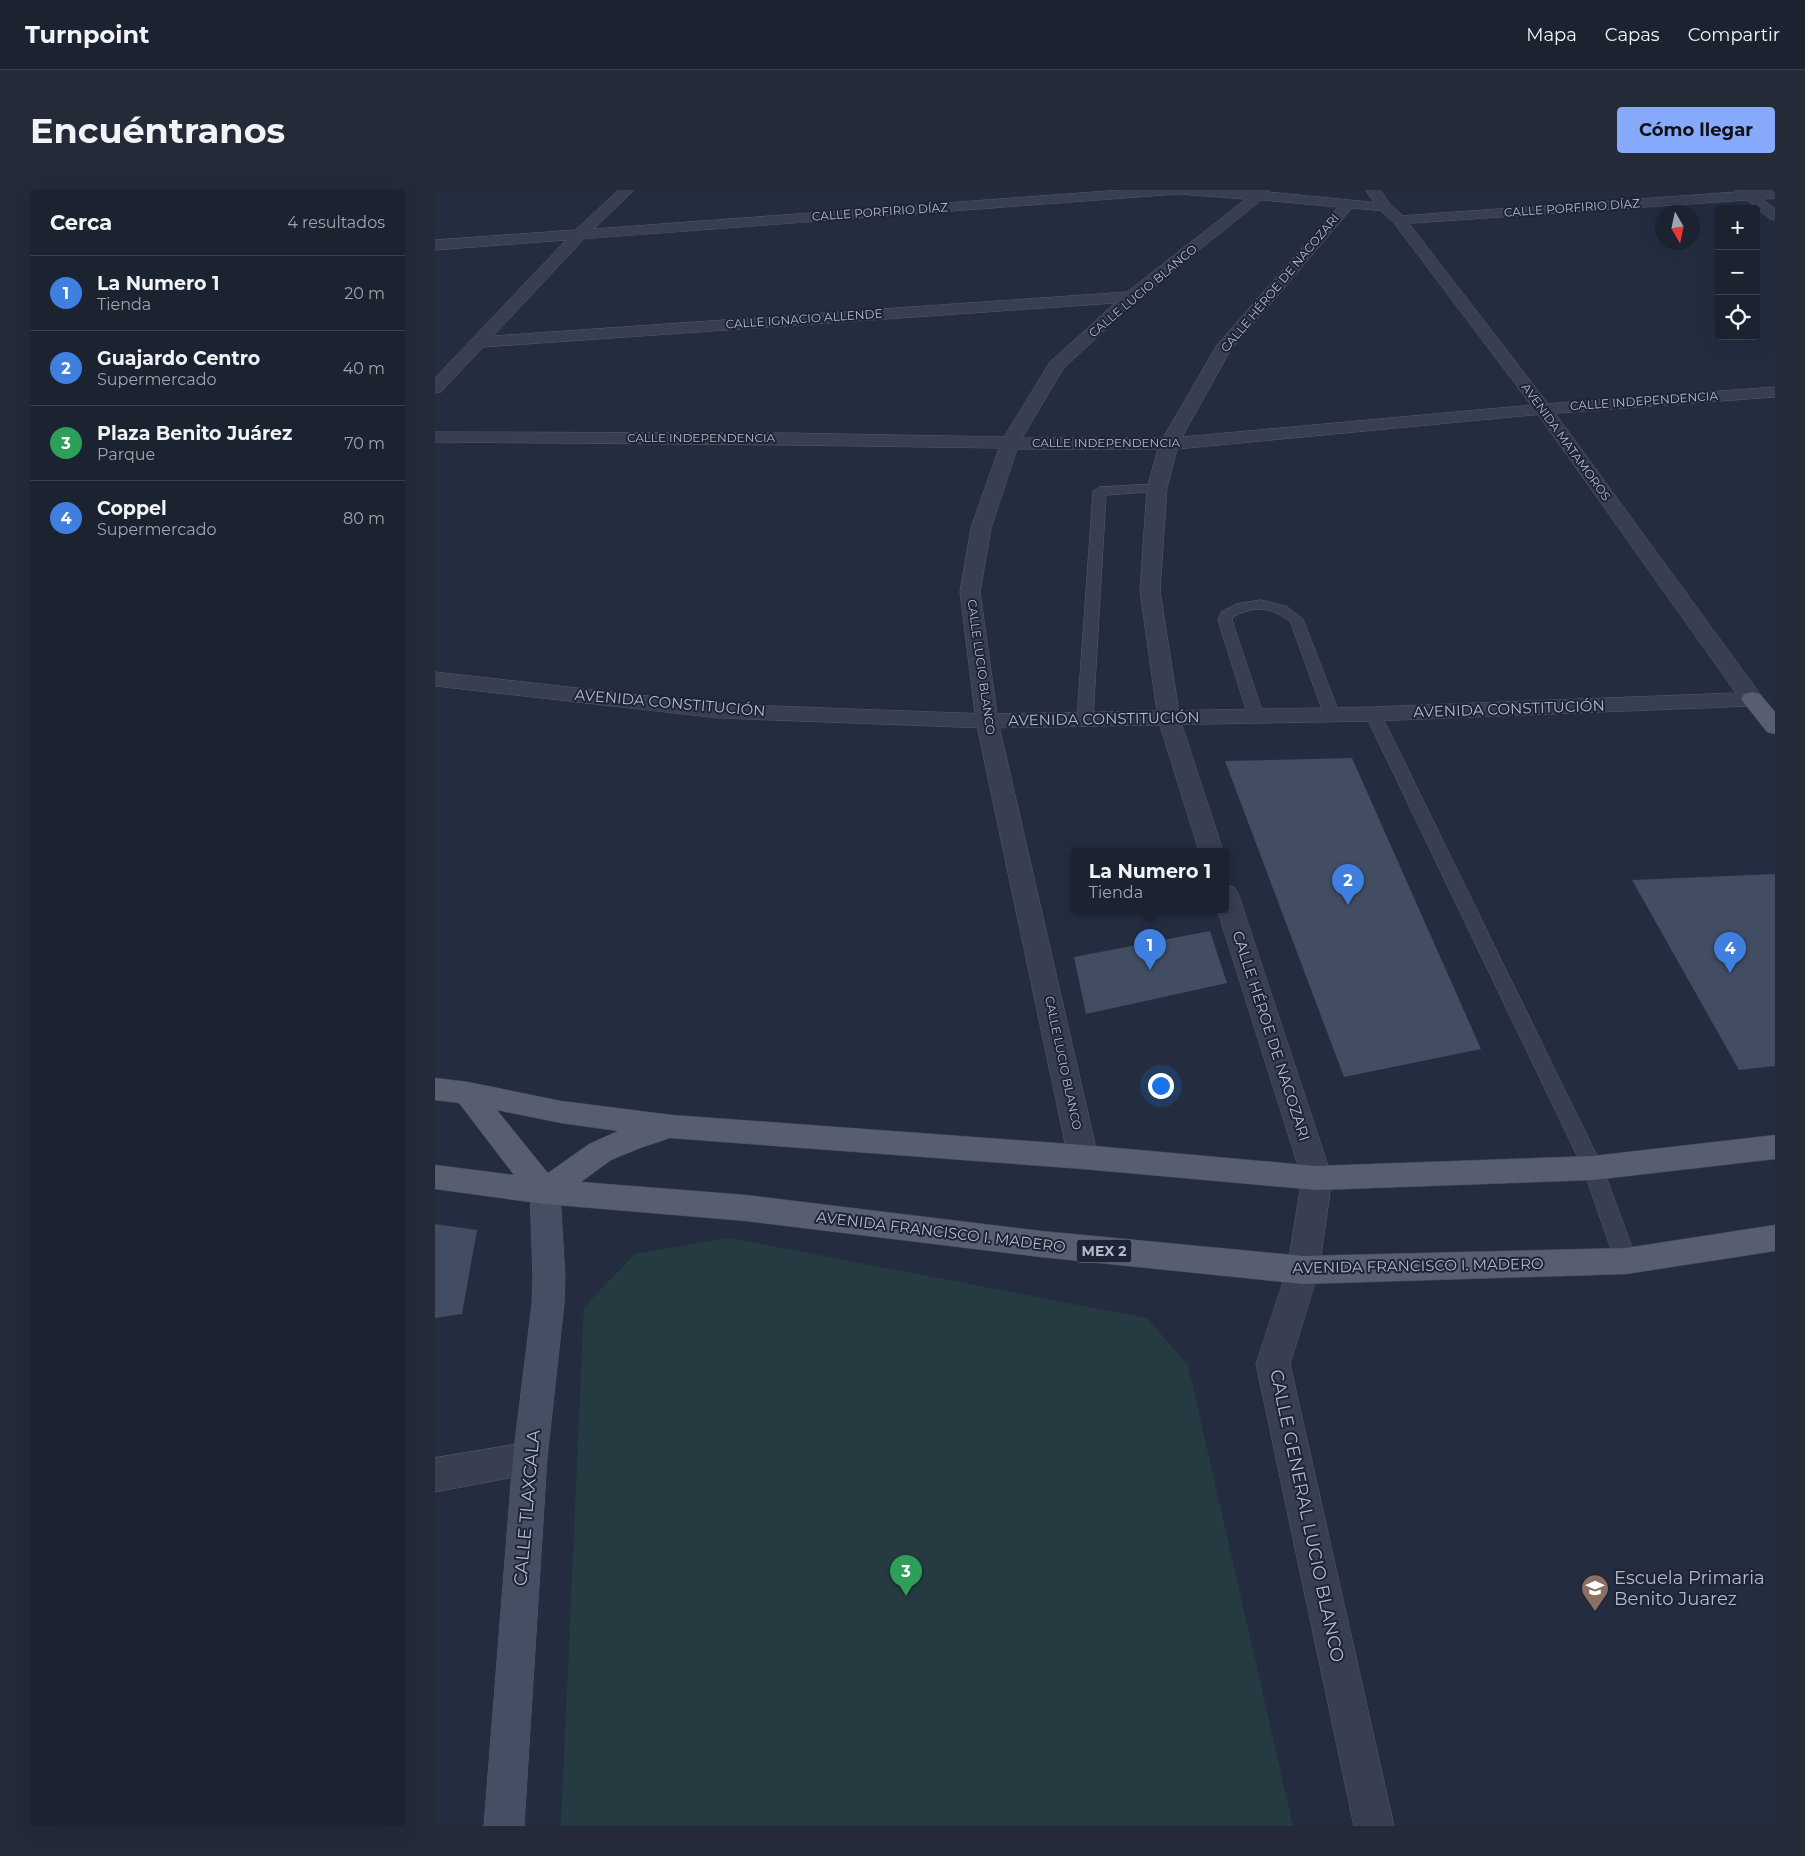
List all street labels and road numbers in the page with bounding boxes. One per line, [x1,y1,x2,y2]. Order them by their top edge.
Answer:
street label: CALLE PORFIRIO DÍAZ [1503,195,1641,220]
street label: CALLE PORFIRIO DÍAZ [811,199,949,224]
street label: CALLE HÉROE DE NACOZARI [1217,210,1342,355]
street label: CALLE LUCIO BLANCO [1086,241,1200,340]
street label: CALLE IGNACIO ALLENDE [725,306,883,331]
street label: AVENIDA MATAMOROS [1519,380,1614,503]
street label: CALLE INDEPENDENCIA [1569,388,1719,413]
street label: CALLE INDEPENDENCIA [627,430,776,445]
street label: CALLE INDEPENDENCIA [1032,435,1181,450]
street label: CALLE LUCIO BLANCO [965,598,998,736]
street label: AVENIDA CONSTITUCIÓN [574,685,766,720]
street label: AVENIDA CONSTITUCIÓN [1413,696,1605,721]
street label: AVENIDA CONSTITUCIÓN [1008,707,1200,730]
street label: CALLE HÉROE DE NACOZARI [1228,928,1315,1143]
street label: CALLE LUCIO BLANCO [1042,995,1085,1131]
street label: AVENIDA FRANCISCO I. MADERO [815,1207,1067,1256]
road number: MEX 2 [1077,1240,1131,1262]
street label: AVENIDA FRANCISCO I. MADERO [1292,1254,1544,1277]
street label: CALLE GENERAL LUCIO BLANCO [1265,1368,1349,1664]
street label: CALLE TLAXCALA [509,1429,545,1587]

